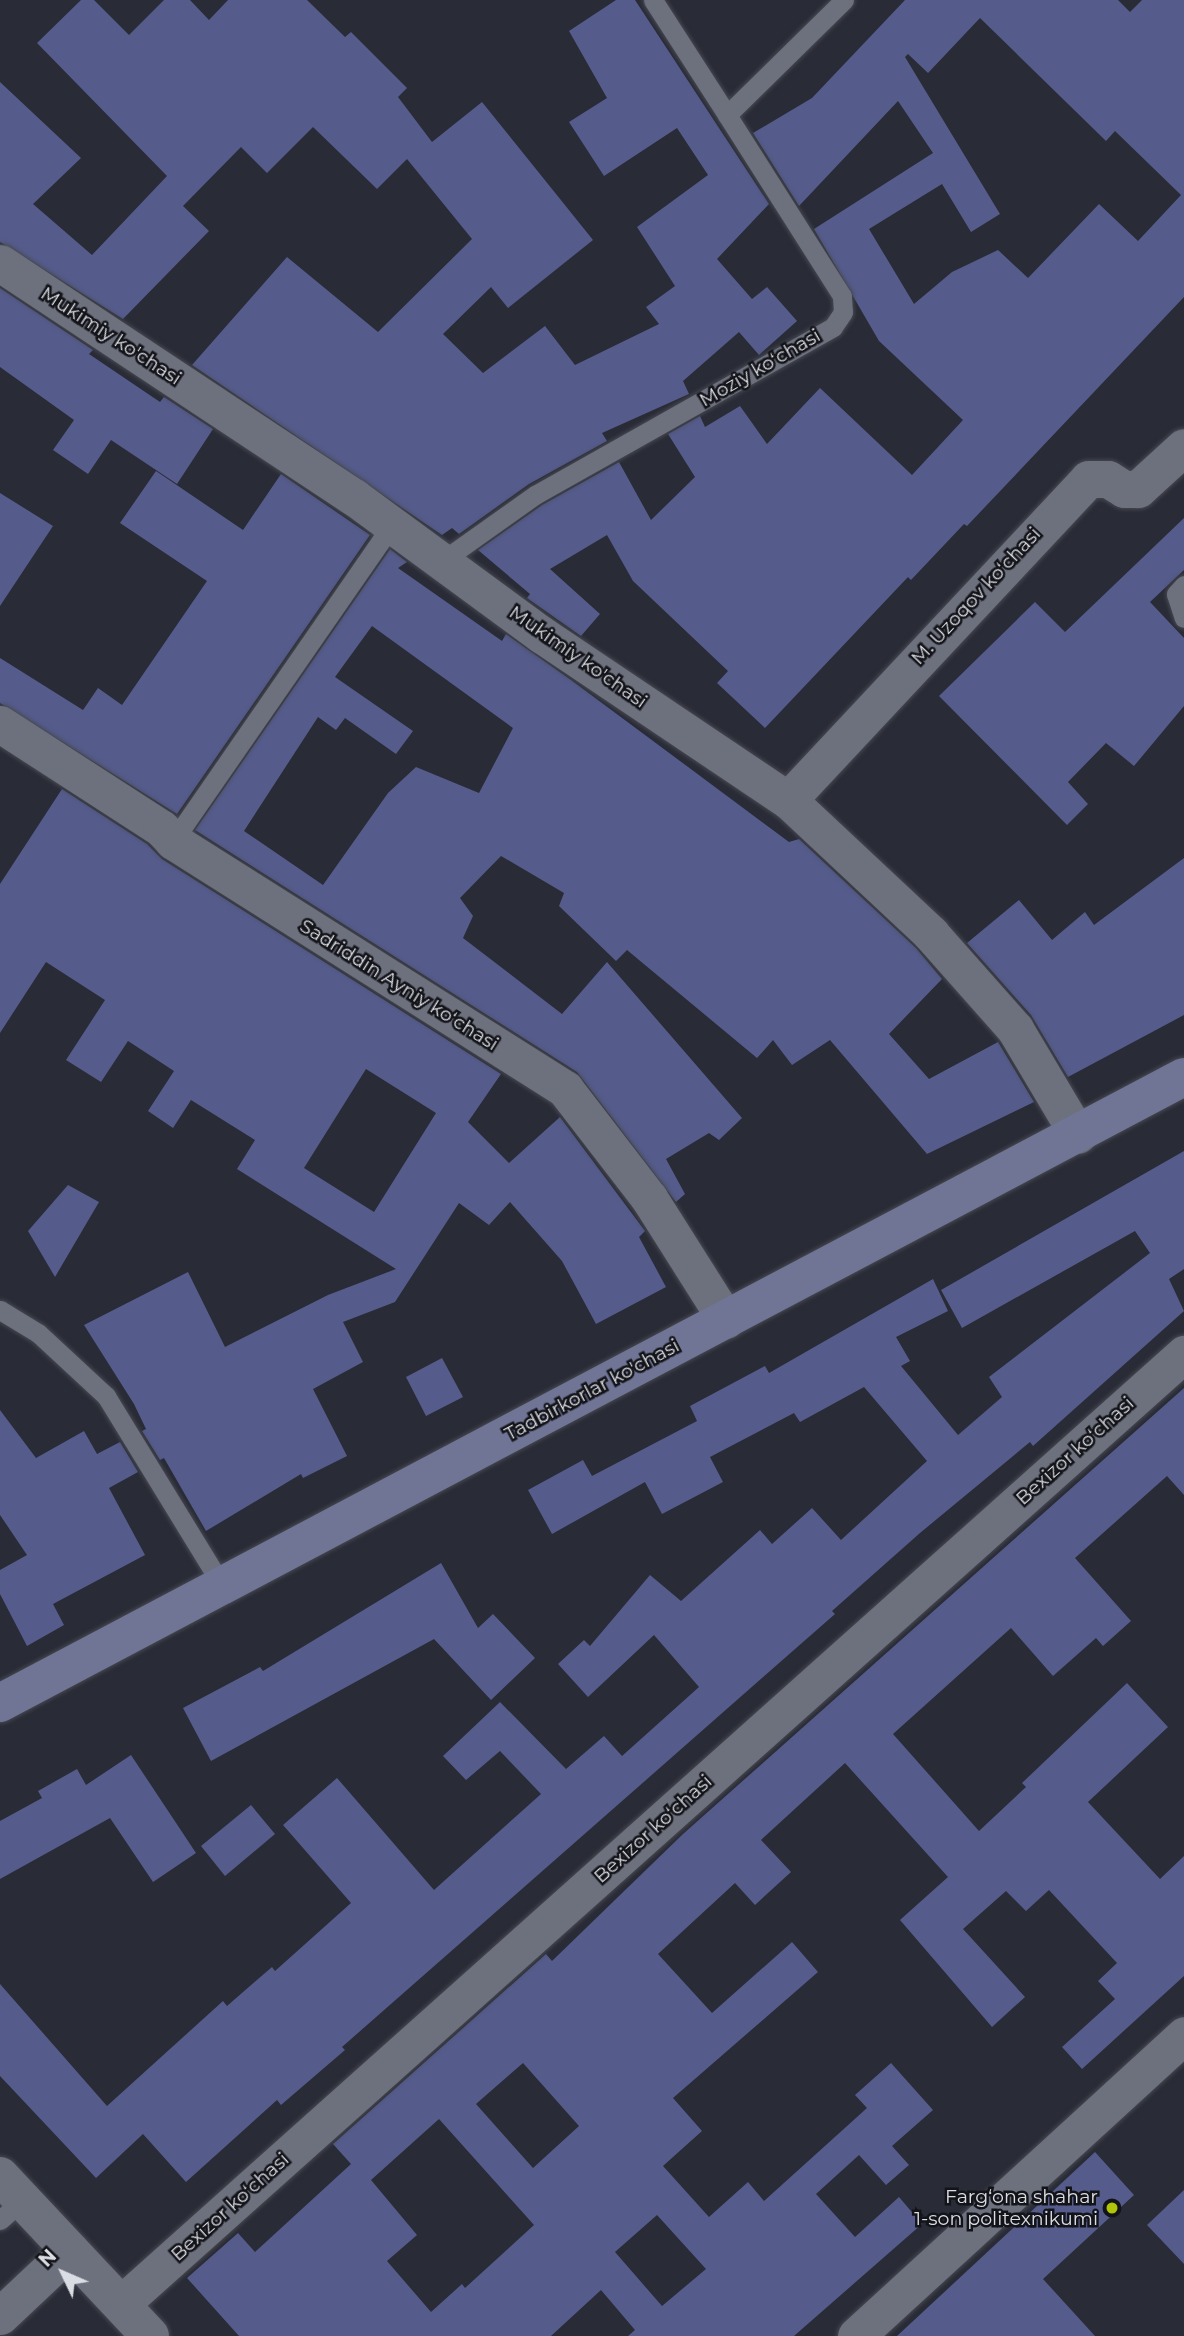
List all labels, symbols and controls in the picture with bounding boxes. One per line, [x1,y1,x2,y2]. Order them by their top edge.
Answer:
street label: Mukimiy ko'chasi [36,282,186,390]
street label: Moziy koʻchasi [695,324,825,412]
street label: M. Uzoqov koʻchasi [906,523,1046,669]
street label: Mukimiy ko'chasi [505,601,651,713]
street label: Sadriddin Ayniy koʻchasi [296,914,502,1056]
street label: Tadbirkorlar ko'chasi [501,1334,683,1446]
street label: Bexizor koʻchasi [1011,1392,1139,1510]
street label: Bexizor koʻchasi [589,1770,717,1888]
street label: Bexizor koʻchasi [166,2148,294,2266]
place label: Farg‘ona shahar 1-son politexnikumi [914,2186,1098,2230]
marker: Farg‘ona shahar 1-son politexnikumi [1104,2200,1120,2216]
north arrow [28,2238,98,2308]
text: N [34,2245,61,2272]

